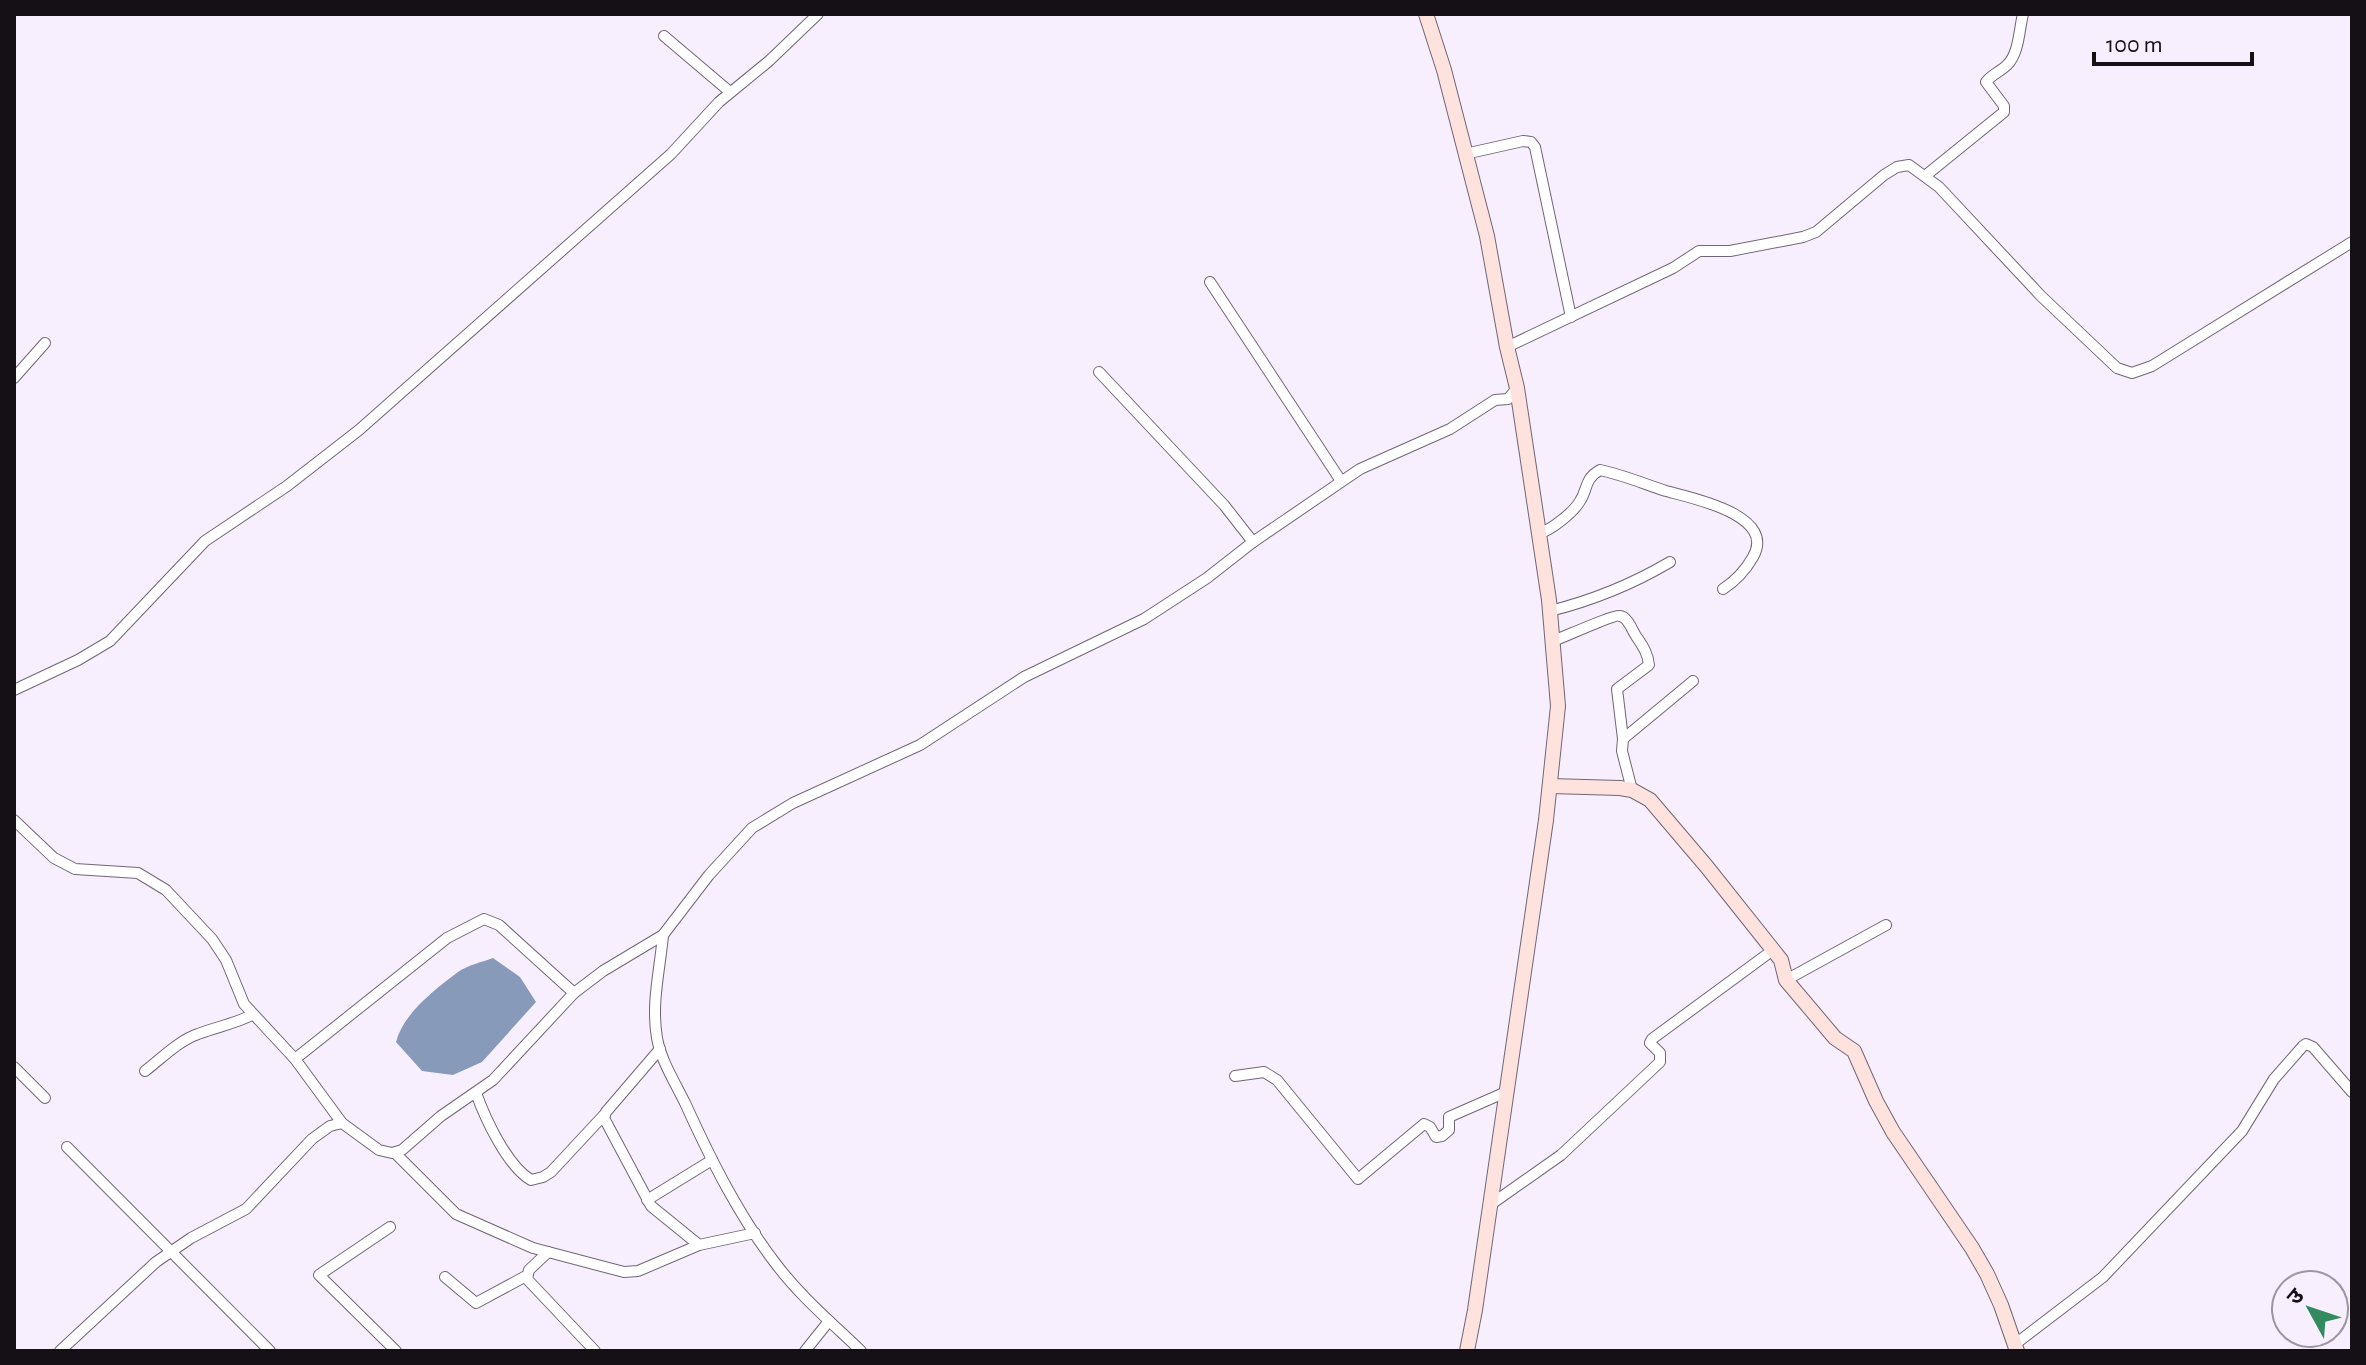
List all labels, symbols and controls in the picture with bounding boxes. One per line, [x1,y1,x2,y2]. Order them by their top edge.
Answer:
scale bar [2094,16,2252,66]
text: 100 m [2106,33,2163,57]
north arrow [2270,1269,2350,1349]
text: उ [2283,1284,2309,1309]

